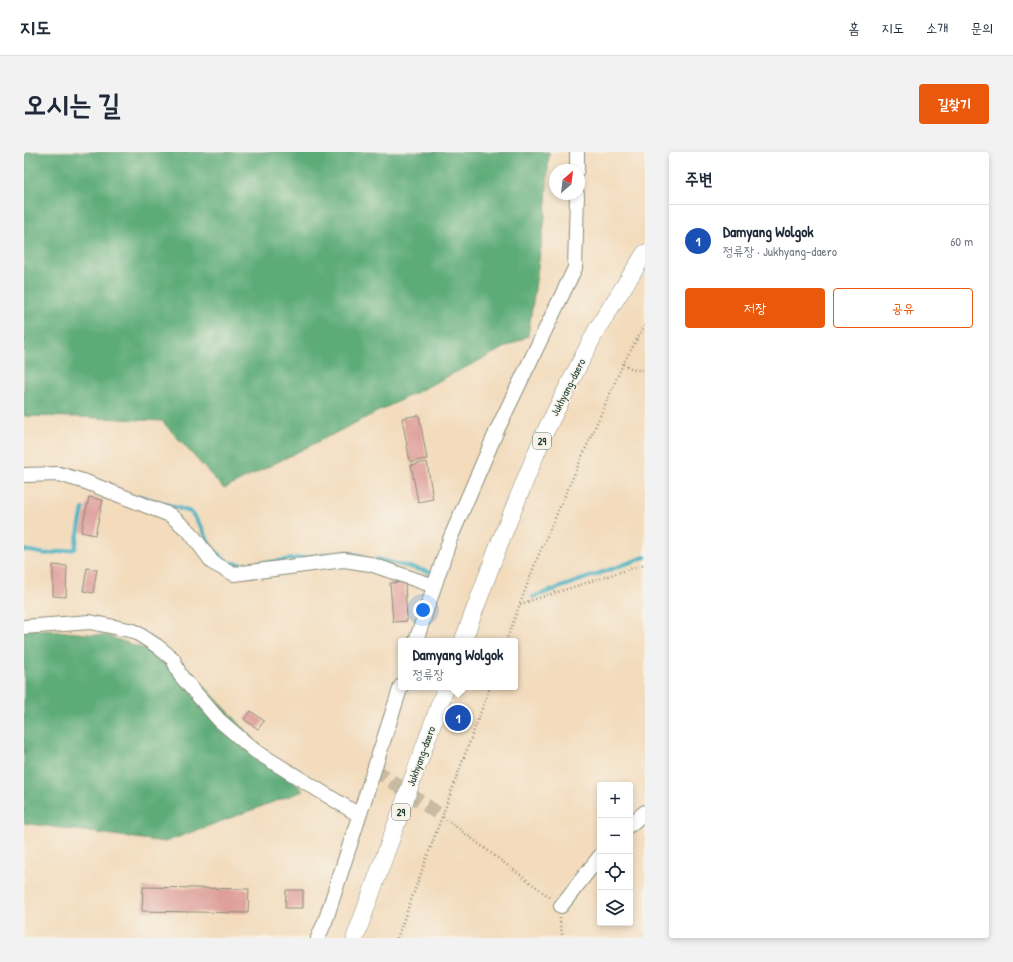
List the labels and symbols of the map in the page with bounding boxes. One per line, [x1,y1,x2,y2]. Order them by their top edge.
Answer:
north arrow [549,164,585,200]
street label: Jukhyang-daero [548,355,589,418]
road number: 29 [533,433,551,449]
your location [413,600,433,620]
pin: 1 [445,703,471,733]
street label: Jukhyang-daero [404,724,438,788]
road number: 29 [392,804,410,820]

